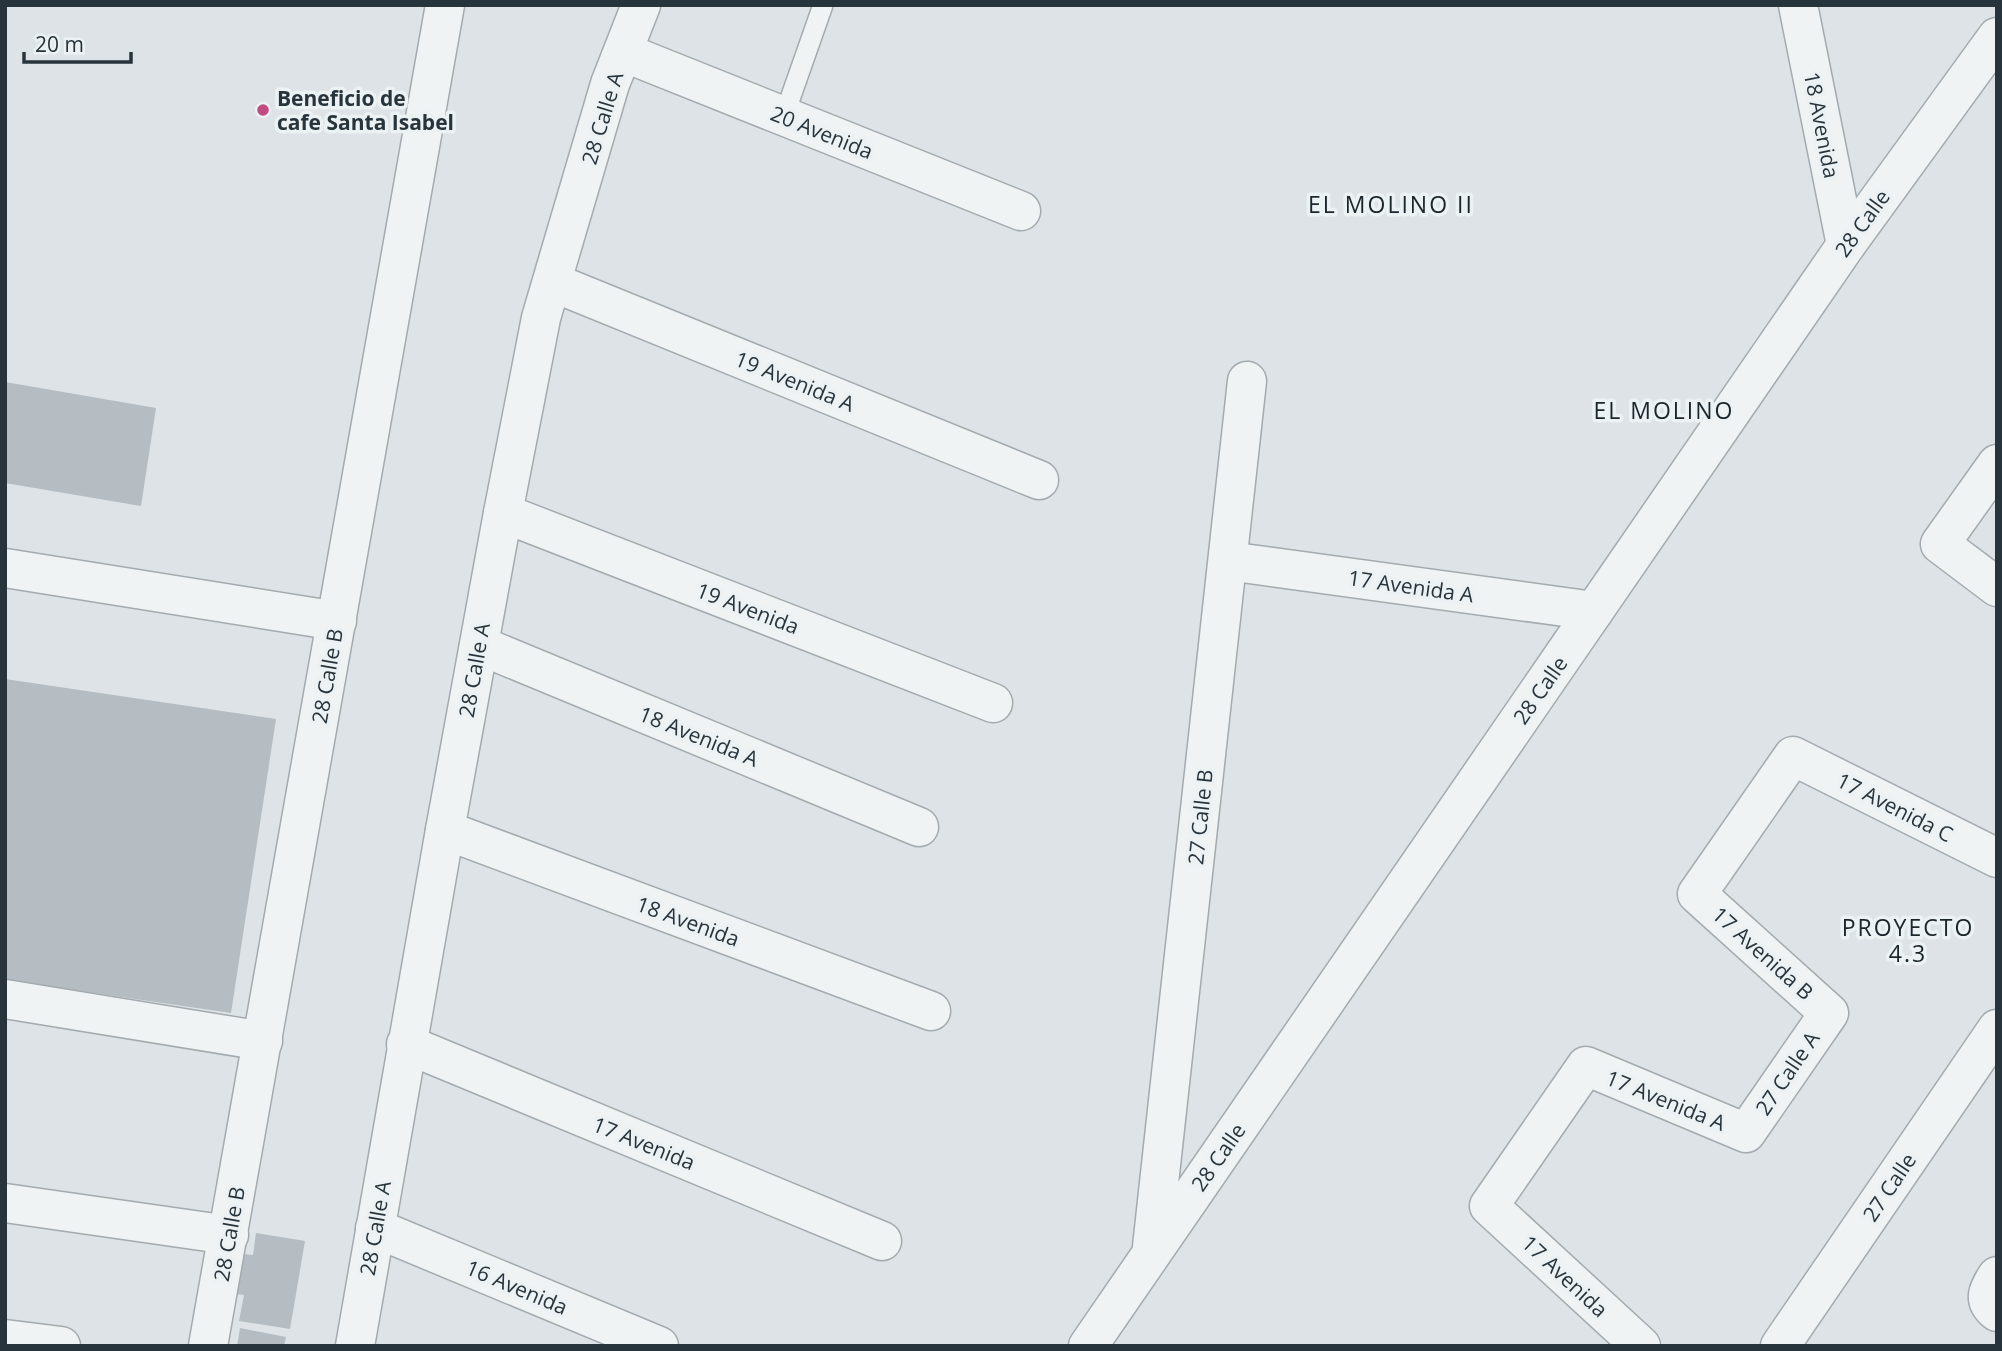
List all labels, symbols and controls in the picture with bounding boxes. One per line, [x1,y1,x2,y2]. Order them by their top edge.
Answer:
scale bar [24,21,131,65]
text: 20 m [35,30,84,58]
street label: 28 Calle A [575,68,630,168]
street label: 18 Avenida [1798,69,1846,181]
place label: Beneficio de cafe Santa Isabel [277,84,454,136]
street label: 20 Avenida [767,99,877,165]
marker: Beneficio de cafe Santa Isabel [255,102,271,118]
street label: 28 Calle [1828,184,1896,262]
district label: EL MOLINO II [1308,188,1474,220]
street label: 19 Avenida A [731,344,860,418]
district label: EL MOLINO [1594,394,1734,426]
street label: 17 Avenida A [1346,563,1476,609]
street label: 19 Avenida [693,576,803,640]
street label: 28 Calle A [452,620,496,719]
street label: 28 Calle B [305,626,349,726]
street label: 28 Calle [1507,651,1573,729]
street label: 18 Avenida A [635,699,764,773]
street label: 17 Avenida C [1832,766,1958,848]
street label: 27 Calle B [1181,768,1219,866]
street label: 18 Avenida [633,889,743,953]
street label: 17 Avenida B [1707,900,1819,1006]
district label: PROYECTO 4.3 [1842,911,1974,969]
street label: 27 Calle A [1749,1025,1826,1120]
street label: 17 Avenida A [1602,1063,1731,1137]
street label: 17 Avenida [589,1110,699,1176]
street label: 28 Calle [1185,1118,1251,1196]
street label: 27 Calle [1856,1147,1922,1227]
street label: 28 Calle A [353,1178,397,1277]
street label: 28 Calle B [207,1184,251,1284]
street label: 17 Avenida [1516,1229,1614,1323]
street label: 16 Avenida [462,1253,572,1321]

